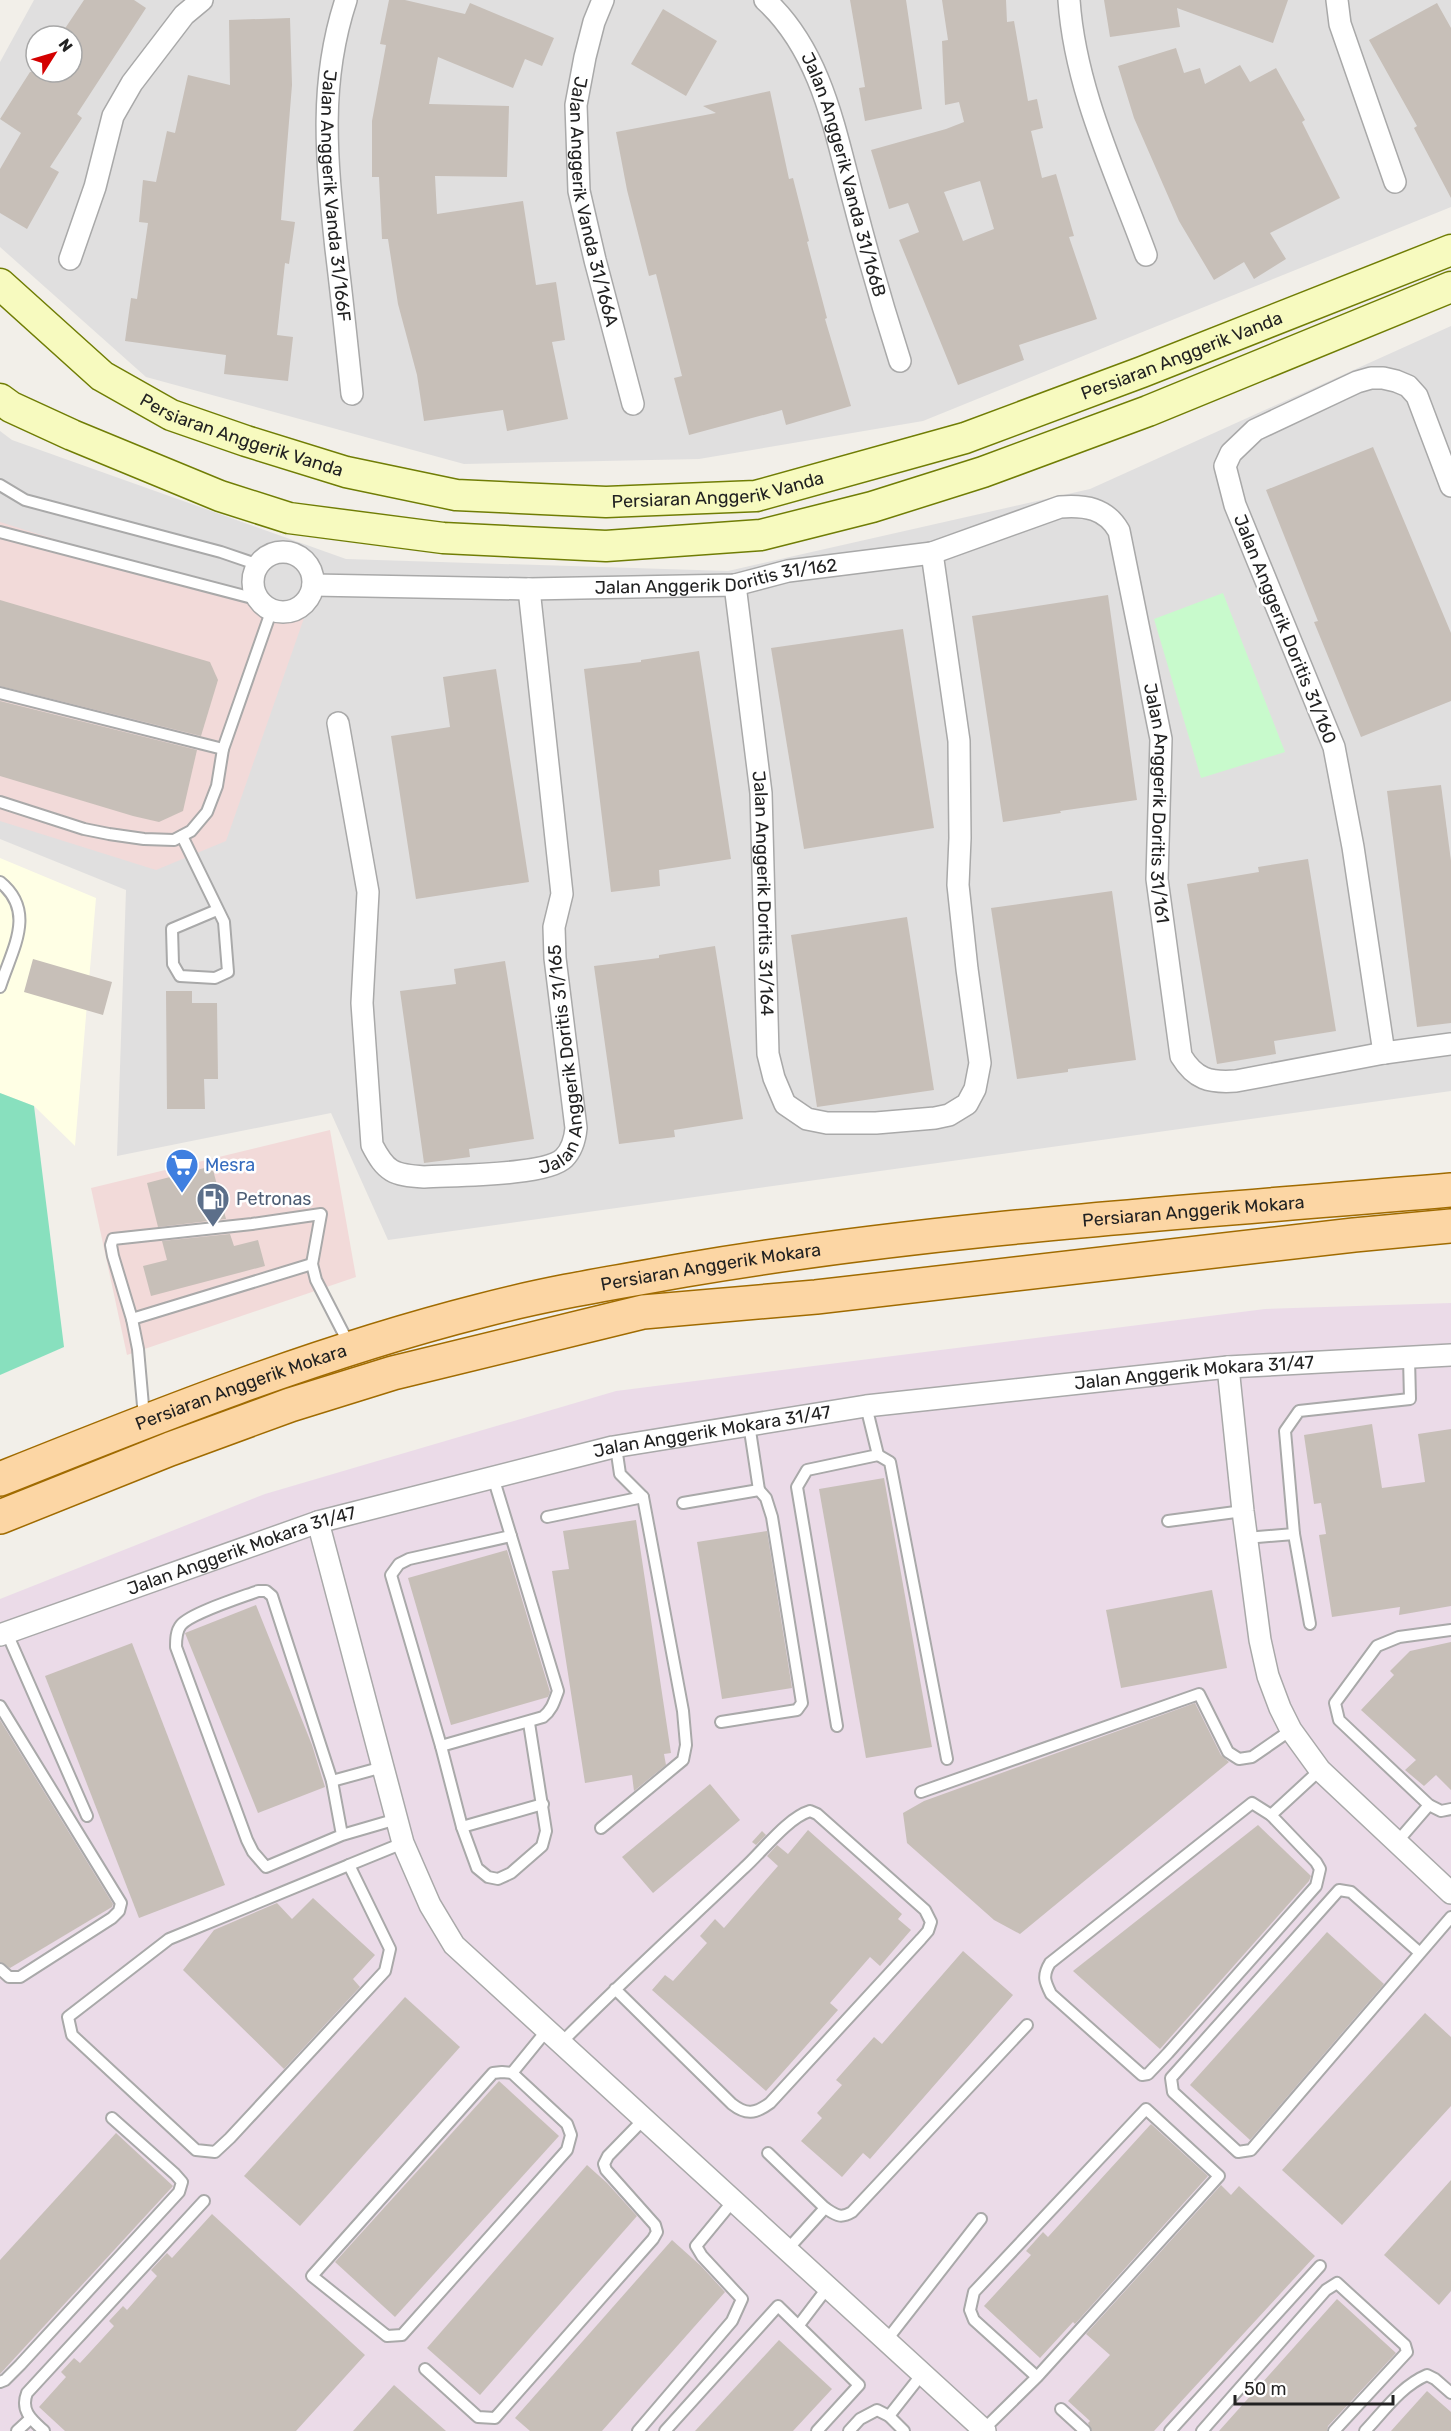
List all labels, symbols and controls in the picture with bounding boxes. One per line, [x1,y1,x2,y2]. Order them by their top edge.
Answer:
north arrow [24,24,84,84]
text: N [55,35,77,56]
street label: Jalan Anggerik Vanda 31/166B [796,49,891,300]
street label: Jalan Anggerik Vanda 31/166F [316,69,355,323]
street label: Jalan Anggerik Vanda 31/166A [565,75,623,329]
street label: Persiaran Anggerik Vanda [1078,307,1286,405]
street label: Persiaran Anggerik Vanda [136,389,346,481]
street label: Persiaran Anggerik Vanda [611,467,826,513]
street label: Jalan Anggerik Doritis 31/160 [1229,511,1341,747]
street label: Jalan Anggerik Doritis 31/162 [594,554,838,599]
street label: Jalan Anggerik Doritis 31/161 [1139,681,1174,925]
street label: Jalan Anggerik Doritis 31/164 [747,770,778,1016]
street label: Jalan Anggerik Doritis 31/165 [537,944,587,1179]
supermarket icon: Mesra [164,1147,200,1194]
place label: Mesra [205,1154,255,1176]
fuel station icon: Petronas [195,1181,231,1228]
place label: Petronas [236,1188,312,1210]
street label: Persiaran Anggerik Mokara [1081,1191,1305,1232]
street label: Persiaran Anggerik Mokara [599,1239,822,1296]
street label: Persiaran Anggerik Mokara [132,1339,349,1435]
street label: Jalan Anggerik Mokara 31/47 [1073,1351,1314,1394]
street label: Jalan Anggerik Mokara 31/47 [591,1401,832,1463]
street label: Jalan Anggerik Mokara 31/47 [124,1502,358,1600]
scale bar [1235,2368,1392,2406]
text: 50 m [1244,2378,1287,2400]

